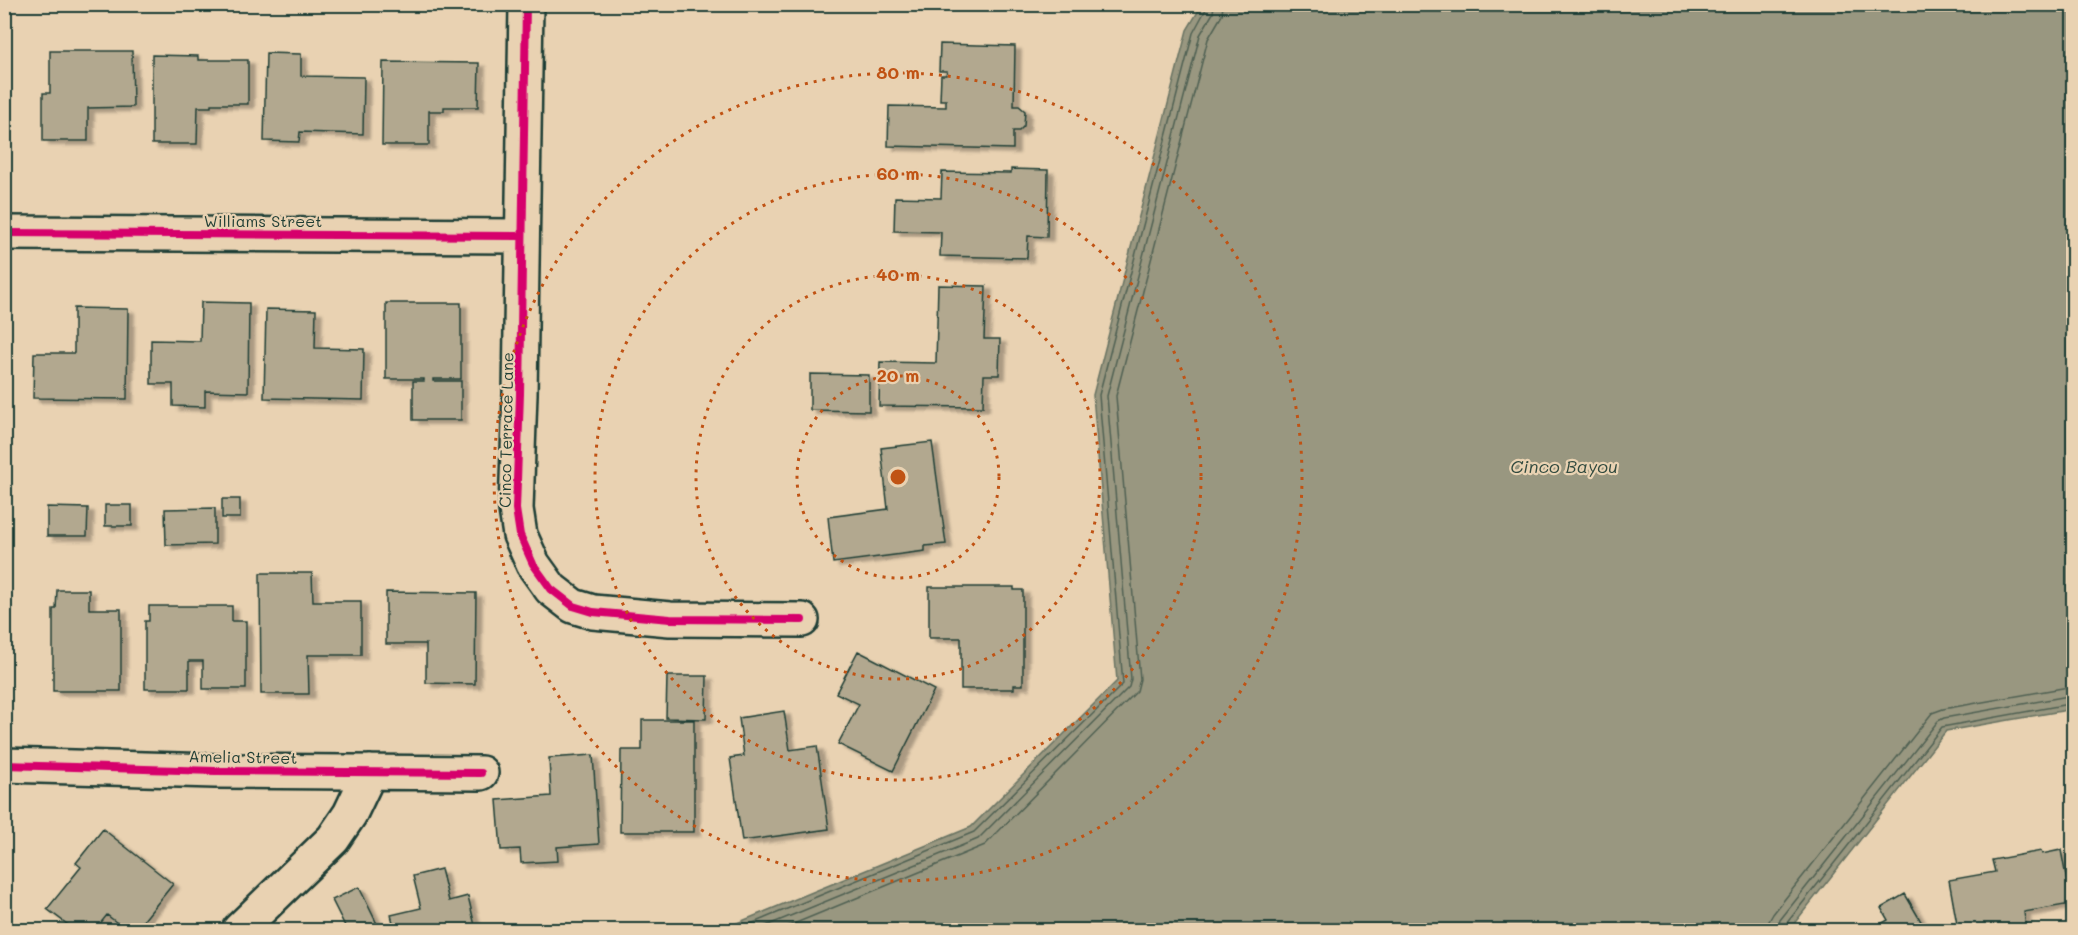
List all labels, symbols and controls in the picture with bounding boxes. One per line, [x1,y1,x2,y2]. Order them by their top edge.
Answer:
text: 80 m [876,60,920,84]
text: 60 m [876,161,920,185]
street label: Williams Street [204,210,322,231]
text: 40 m [876,262,920,286]
street label: Cinco Terrace Lane [494,352,517,508]
text: 20 m [877,363,919,387]
water label: Cinco Bayou [1510,454,1618,478]
centre of rings [888,467,908,487]
street label: Amelia Street [189,745,298,768]

